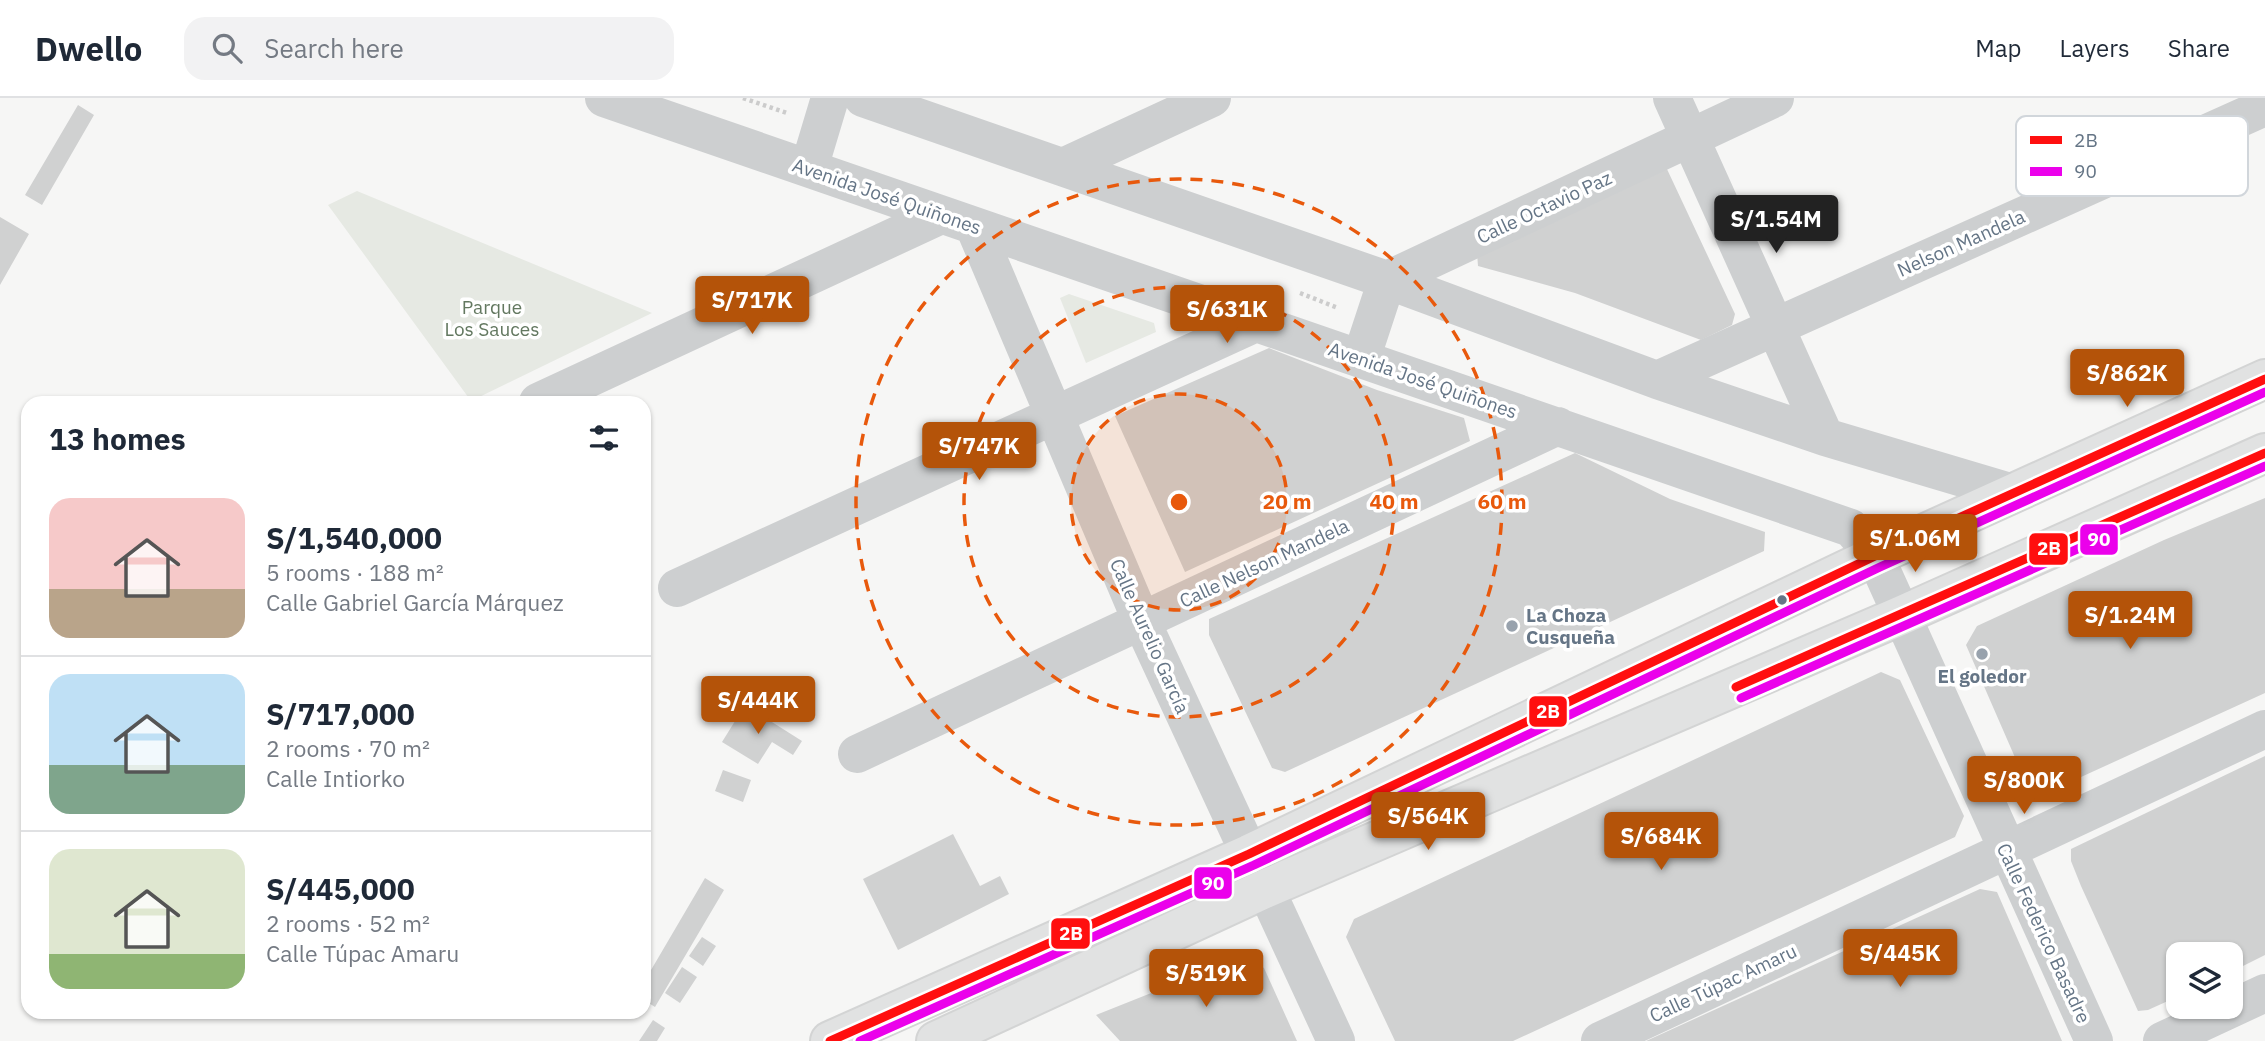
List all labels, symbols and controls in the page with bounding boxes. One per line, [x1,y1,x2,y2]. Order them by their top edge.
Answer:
search box [184,17,674,80]
text: Dwello [35,27,142,70]
icon: search [208,29,246,67]
text: Search here [264,31,404,65]
text: Map [1975,32,2022,64]
text: Layers [2060,32,2130,64]
text: Share [2168,32,2230,64]
legend [2016,116,2248,196]
text: 2B [2074,128,2098,152]
street label: Avenida José Quiñones [789,152,985,240]
text: 90 [2074,159,2097,183]
street label: Calle Octavio Paz [1473,165,1616,249]
pin: S/1.54M [1711,195,1841,255]
text: S/1.54M [1730,203,1822,233]
street label: Nelson Mandela [1893,204,2029,282]
pin: S/717K [695,276,809,336]
text: S/717K [711,284,793,314]
pin: S/631K [1170,286,1284,345]
text: S/631K [1186,293,1268,323]
park label: Parque Los Sauces [445,295,539,341]
street label: Avenida José Quiñones [1325,336,1521,424]
pin: S/862K [2070,350,2184,409]
text: S/862K [2086,357,2168,387]
text: 13 homes [49,419,186,458]
icon: filters [585,419,623,457]
pin: S/747K [922,422,1036,482]
text: S/747K [938,430,1020,460]
text: 20 m [1263,487,1311,515]
text: 40 m [1370,487,1418,515]
text: 60 m [1478,487,1526,515]
centre of rings [1167,490,1191,514]
street label: Calle Nelson Mandela [1175,513,1353,613]
pin: S/1.06M [1850,514,1980,574]
text: S/1,540,000 [266,518,442,557]
text: S/1.06M [1869,522,1961,552]
line badge: 90 [2079,523,2119,556]
icon: home [105,526,189,610]
text: 90 [2088,527,2110,551]
line badge: 2B [2028,532,2069,566]
text: 2B [2037,536,2061,560]
street label: Calle Aurelio García [1105,555,1195,717]
text: 5 rooms · 188 m² [266,557,444,587]
text: Calle Gabriel García Márquez [266,587,564,617]
pin: S/1.24M [2065,592,2195,651]
unlabelled marker [1775,593,1789,607]
text: S/1.24M [2084,599,2176,629]
place label: La Choza Cusqueña [1526,603,1615,649]
marker: La Choza Cusqueña [1504,618,1520,634]
marker: El goledor [1974,646,1990,662]
place label: El goledor [1937,664,2027,688]
pin: S/444K [701,676,815,736]
text: S/444K [717,684,799,714]
text: S/717,000 [266,694,415,733]
line badge: 2B [1528,695,1568,728]
text: 2B [1536,699,1560,723]
icon: home [105,702,189,786]
text: 2 rooms · 70 m² [266,733,430,763]
pin: S/800K [1967,756,2081,816]
text: Calle Intiorko [266,763,405,793]
text: S/800K [1983,764,2065,794]
pin: S/564K [1371,792,1485,852]
text: S/564K [1387,800,1469,830]
pin: S/684K [1604,812,1718,872]
text: S/684K [1620,820,1702,850]
street label: Calle Federico Basadre [1992,839,2096,1027]
line badge: 90 [1193,866,1233,900]
text: S/445,000 [266,869,415,908]
text: 90 [1202,871,1224,895]
icon: home [105,877,189,961]
text: 2 rooms · 52 m² [266,908,430,938]
line badge: 2B [1050,917,1091,950]
text: 2B [1059,921,1083,945]
pin: S/445K [1843,930,1957,989]
text: S/445K [1859,937,1941,967]
text: Calle Túpac Amaru [266,938,459,968]
street label: Calle Túpac Amaru [1646,938,1800,1028]
map controls [2166,942,2243,1019]
button: layers [2166,942,2243,1019]
pin: S/519K [1149,950,1263,1009]
text: S/519K [1165,957,1247,987]

